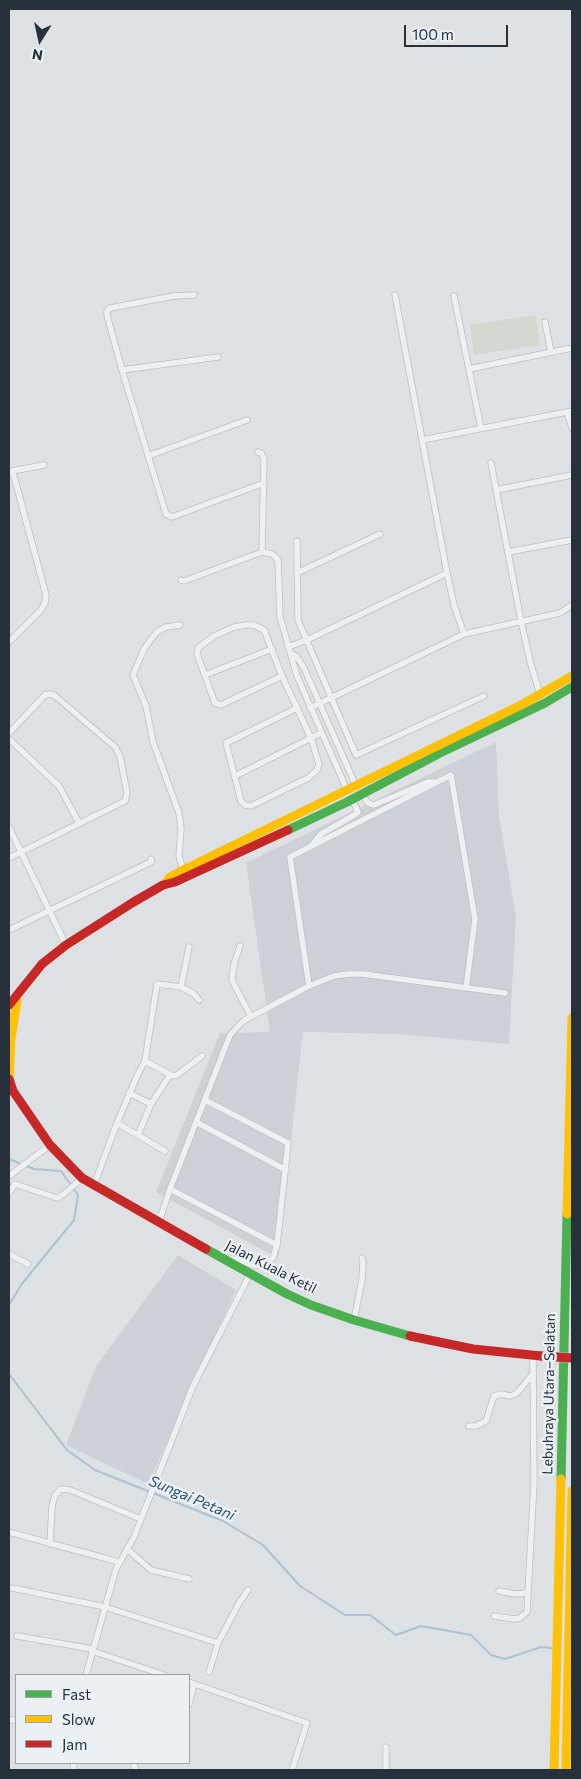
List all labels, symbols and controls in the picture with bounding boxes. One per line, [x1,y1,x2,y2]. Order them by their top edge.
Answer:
north arrow [15,15,65,65]
scale bar [406,15,510,47]
text: 100 m [412,25,454,43]
text: N [31,46,44,65]
street label: Jalan Kuala Ketil [223,1237,319,1297]
street label: Lebuhraya Utara–Selatan [539,1313,559,1475]
water label: Sungai Petani [146,1472,238,1524]
legend [15,1674,190,1764]
text: Fast [62,1685,91,1703]
text: Slow [62,1710,95,1728]
text: Jam [62,1735,87,1753]

